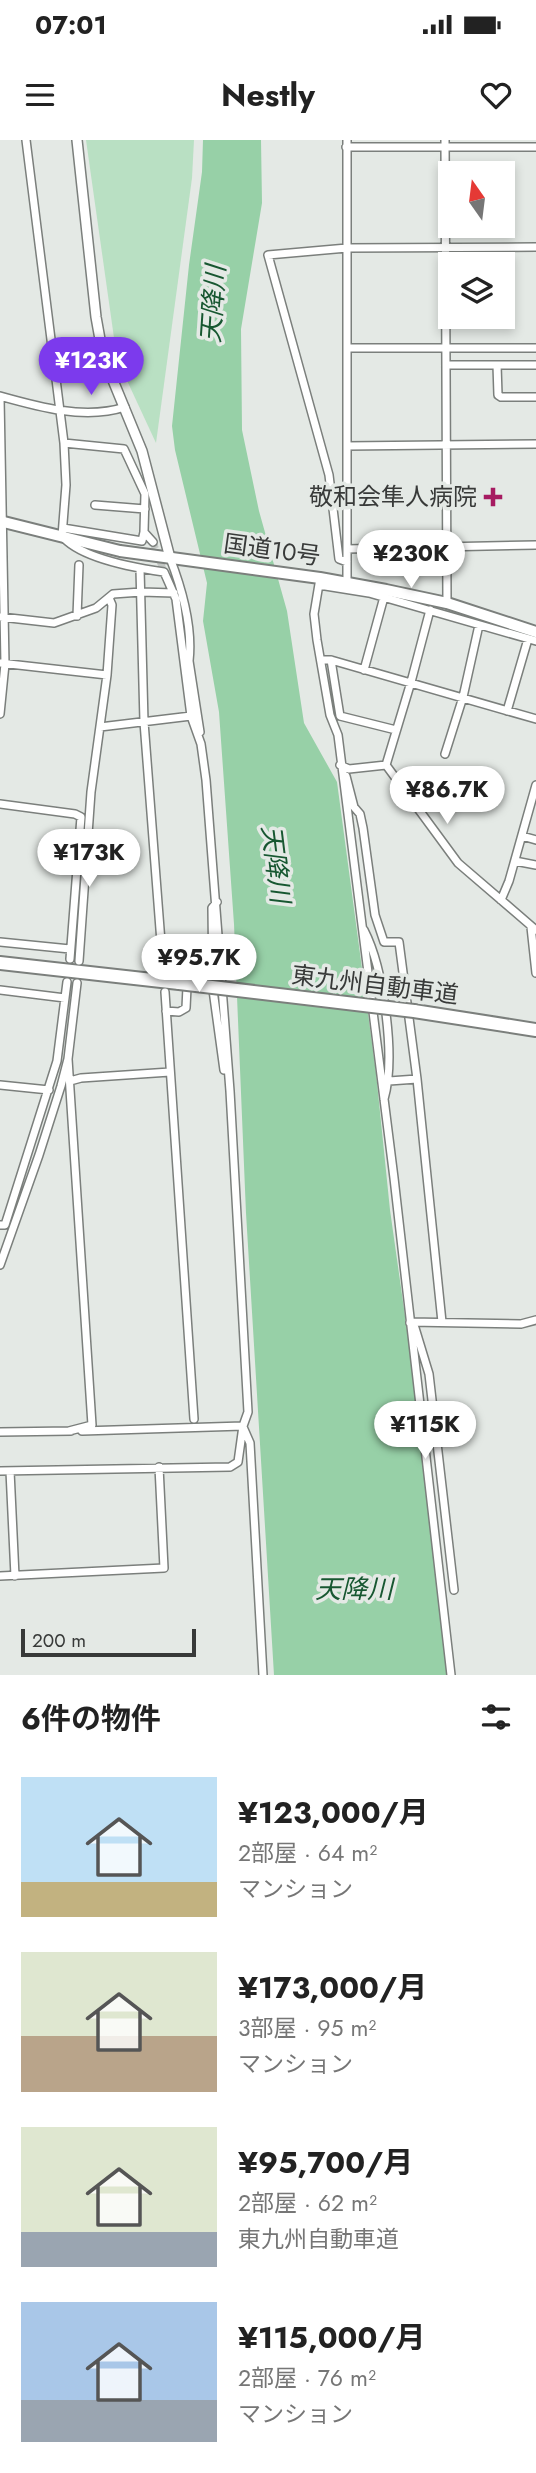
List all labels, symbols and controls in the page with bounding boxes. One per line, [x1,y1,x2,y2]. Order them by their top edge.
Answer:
text: 07:01 [35,6,107,44]
text: Nestly [221,72,315,118]
icon: menu [21,76,59,114]
icon: heart [477,76,515,114]
north arrow [438,161,514,238]
map controls [438,161,515,329]
button: layers [438,252,515,329]
water label: 天降川 [191,261,235,344]
pin: ¥123K [42,338,140,397]
text: ¥123K [55,343,127,377]
place label: 敬和会隼人病院 [309,479,477,514]
marker: 敬和会隼人病院 [483,487,503,507]
street label: 国道10号 [222,525,323,574]
pin: ¥230K [362,531,460,590]
text: ¥230K [373,536,449,570]
pin: ¥86.7K [390,766,504,826]
text: ¥86.7K [406,772,488,806]
water label: 天降川 [252,823,300,908]
pin: ¥173K [40,830,138,889]
text: ¥173K [53,835,125,869]
pin: ¥95.7K [142,934,256,994]
text: ¥95.7K [158,940,240,974]
street label: 東九州自動車道 [290,957,461,1012]
pin: ¥115K [376,1402,474,1461]
text: ¥115K [390,1407,460,1441]
water label: 天降川 [315,1570,396,1608]
scale bar [21,1626,196,1658]
text: 200 m [32,1627,86,1654]
text: 6件の物件 [21,1697,161,1740]
icon: filters [477,1698,515,1736]
text: ¥123,000/月 [238,1791,429,1834]
icon: home [77,1805,161,1889]
text: 2部屋 · 64 m² [238,1836,377,1870]
text: マンション [238,1872,353,1906]
text: ¥173,000/月 [238,1966,427,2009]
icon: home [77,1980,161,2064]
text: 3部屋 · 95 m² [238,2011,376,2045]
text: マンション [238,2047,353,2081]
text: ¥95,700/月 [238,2141,413,2184]
icon: home [77,2155,161,2239]
text: 2部屋 · 62 m² [238,2186,377,2220]
text: 東九州自動車道 [238,2222,399,2256]
text: ¥115,000/月 [238,2316,426,2359]
icon: home [77,2330,161,2414]
text: 2部屋 · 76 m² [238,2361,376,2395]
text: マンション [238,2397,353,2431]

